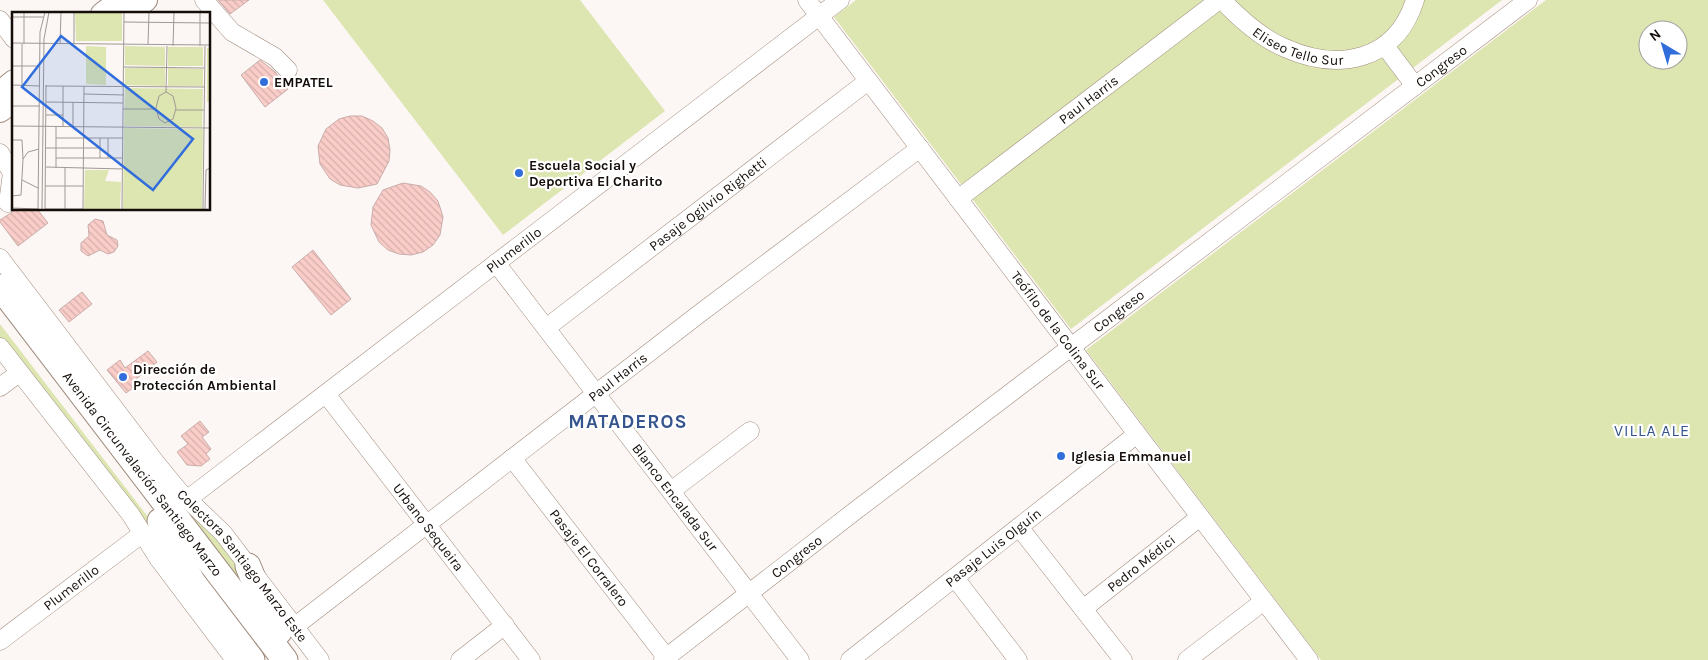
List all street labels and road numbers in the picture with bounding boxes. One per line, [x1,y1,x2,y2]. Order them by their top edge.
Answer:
street label: Eliseo Tello Sur [1250,23,1345,68]
street label: Congreso [1412,41,1470,91]
street label: Paul Harris [1055,72,1121,128]
street label: Pasaje Ogilvio Righetti [646,153,770,254]
street label: Plumerillo [483,223,545,276]
street label: Teófilo de la Colina Sur [1008,268,1109,394]
street label: Congreso [1090,286,1148,336]
street label: Paul Harris [585,349,650,405]
street label: Avenida Circunvalación Santiago Marzo [59,368,226,579]
street label: Blanco Encalada Sur [629,440,723,555]
street label: Urbano Sequeira [389,480,468,574]
street label: Colectora Santiago Marzo Este [174,486,311,645]
street label: Pasaje Luis Olguín [942,504,1044,590]
street label: Pasaje El Corralero [546,506,632,610]
street label: Congreso [768,531,825,581]
street label: Pedro Médici [1104,531,1179,595]
street label: Plumerillo [40,561,102,614]

